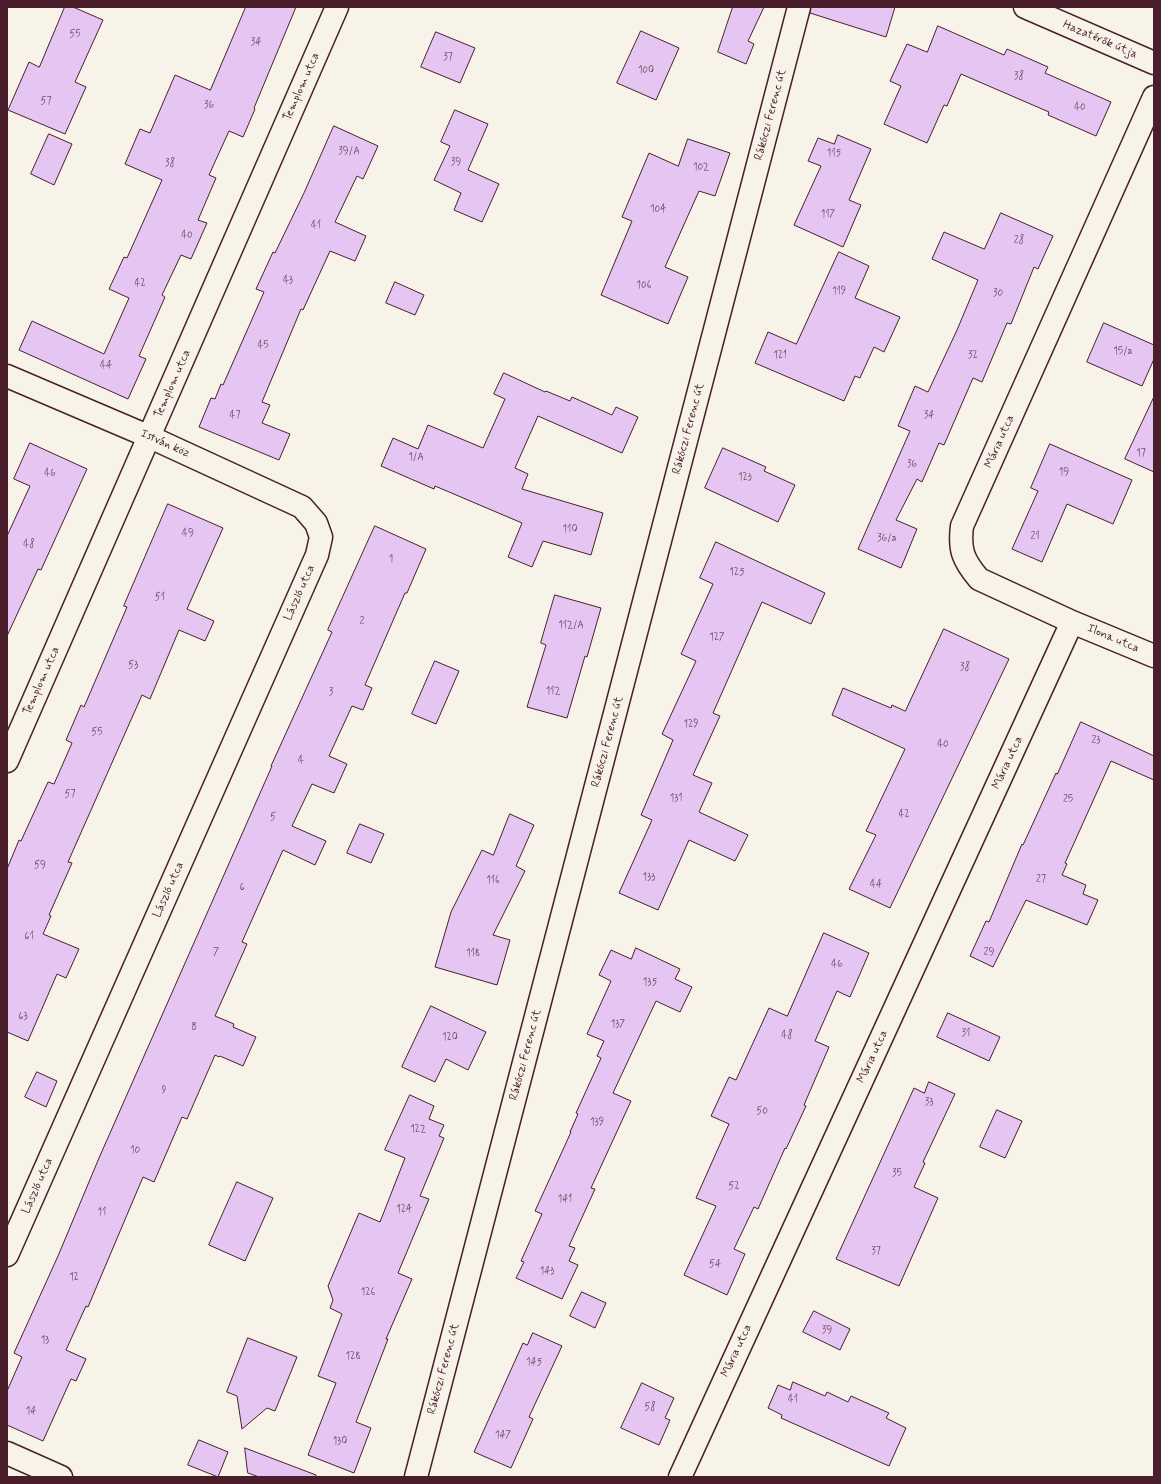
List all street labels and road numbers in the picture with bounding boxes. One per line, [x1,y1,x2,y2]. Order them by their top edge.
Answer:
street label: Hazatérők útja [1061,18,1139,62]
street label: Templom utca [281,51,323,123]
street label: Rákóczi Ferenc út [752,68,790,162]
street label: Templom utca [152,348,194,420]
street label: Rákóczi Ferenc út [670,382,708,476]
street label: Mária utca [982,413,1018,471]
street label: István köz [138,427,192,461]
street label: László utca [281,563,319,623]
street label: Ilona utca [1085,622,1141,656]
street label: Templom utca [21,645,63,717]
street label: Rákóczi Ferenc út [589,695,627,789]
street label: Mária utca [990,734,1026,792]
street label: László utca [150,860,188,920]
street label: Rákóczi Ferenc út [507,1008,545,1102]
street label: Mária utca [855,1028,891,1086]
street label: László utca [19,1156,57,1216]
street label: Rákóczi Ferenc út [425,1322,463,1416]
street label: Mária utca [719,1322,755,1380]

